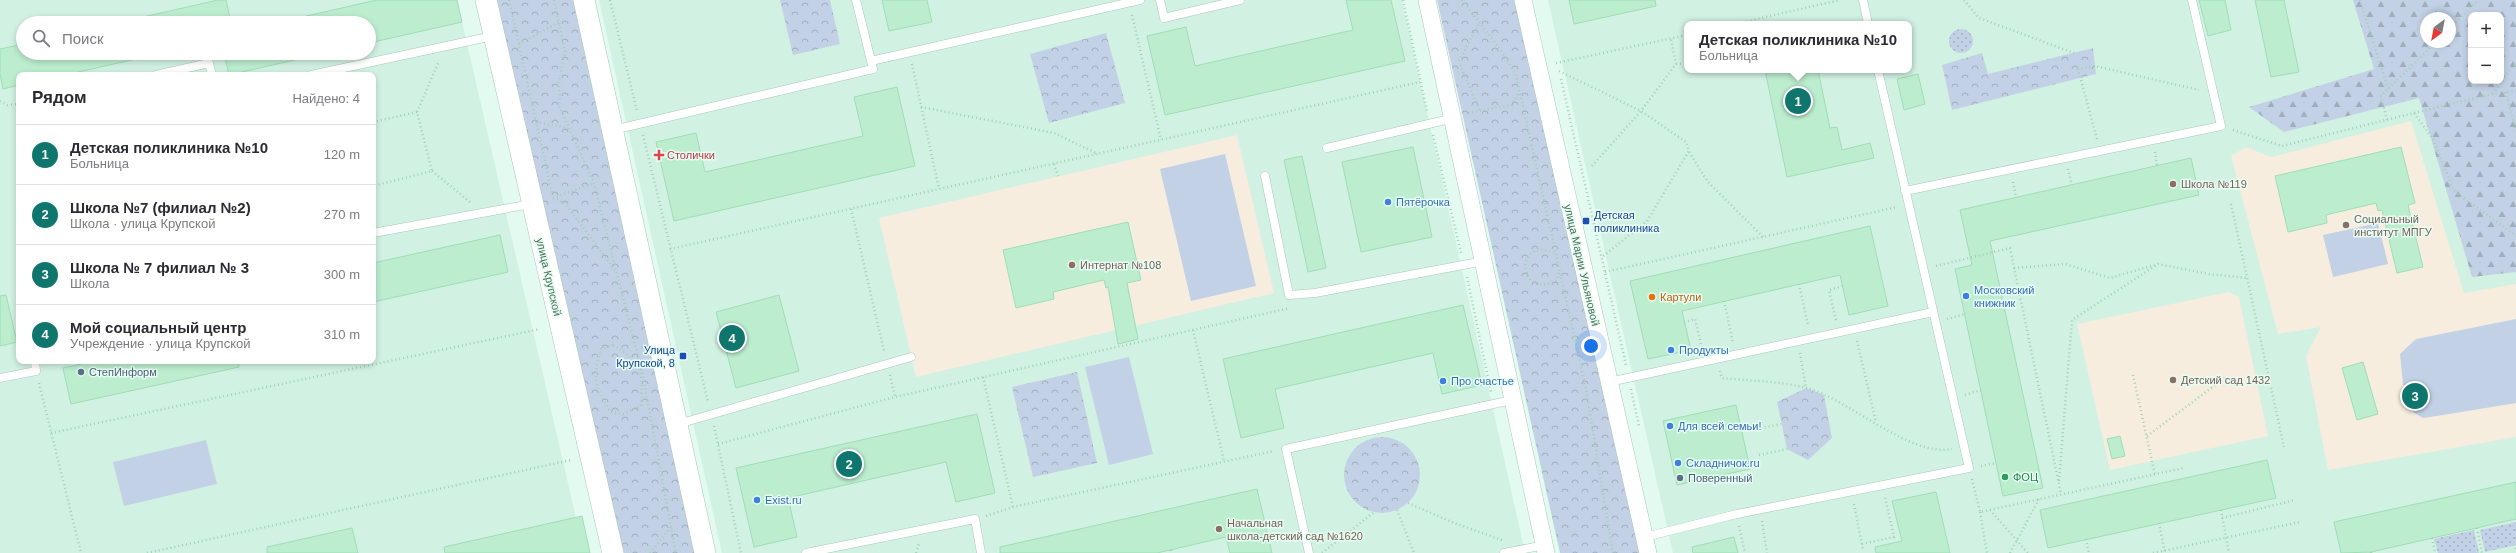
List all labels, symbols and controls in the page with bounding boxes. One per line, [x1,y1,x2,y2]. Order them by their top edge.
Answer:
north arrow [2420,12,2456,48]
map controls [2468,12,2504,84]
button: + [2468,12,2504,48]
search box [16,16,376,60]
popup [1684,21,1912,73]
icon: search [30,27,52,49]
text: Поиск [62,30,104,47]
text: Детская поликлиника №10 [1699,31,1897,48]
text: Больница [1699,48,1758,63]
button: − [2468,48,2504,84]
pin: 1 [1785,86,1811,116]
text: Рядом [32,88,87,107]
text: Найдено: 4 [292,91,360,106]
text: Детская поликлиника №10 [70,139,268,156]
text: 1 [41,147,49,162]
text: 120 m [324,147,360,162]
place label: Столички [667,149,715,161]
marker: Столички [654,150,664,160]
text: Больница [70,156,129,171]
place label: Школа №119 [2181,178,2247,190]
marker: Школа №119 [2168,179,2178,189]
place label: Пятёрочка [1396,196,1451,208]
marker: Пятёрочка [1383,197,1393,207]
text: Школа №7 (филиал №2) [70,199,251,216]
street label: улица Марии Ульяновой [1562,203,1602,327]
text: 2 [41,207,49,222]
text: 270 m [324,207,360,222]
place label: Детская поликлиника [1594,209,1660,234]
place label: Социальный институт МПГУ [2354,213,2433,238]
text: Школа · улица Крупской [70,216,215,231]
marker: Детская поликлиника [1581,216,1591,226]
marker: Социальный институт МПГУ [2341,220,2351,230]
street label: улица Крупской [534,237,564,317]
text: Школа № 7 филиал № 3 [70,259,249,276]
place label: Интернат №108 [1080,259,1161,271]
marker: Интернат №108 [1067,260,1077,270]
text: 3 [41,267,49,282]
text: 300 m [324,267,360,282]
text: Школа [70,276,110,291]
place label: Московский книжник [1974,284,2034,309]
place label: Картули [1660,291,1701,303]
marker: Московский книжник [1961,291,1971,301]
marker: Картули [1647,292,1657,302]
text: Мой социальный центр [70,319,246,336]
pin: 4 [719,323,745,353]
text: 4 [41,327,49,342]
text: 310 m [324,327,360,342]
text: Учреждение · улица Крупской [70,336,250,351]
your location [1581,336,1601,356]
place label: Улица Крупской, 8 [616,344,676,369]
place label: Продукты [1679,344,1729,356]
marker: Продукты [1666,345,1676,355]
marker: Улица Крупской, 8 [678,351,688,361]
place label: СтепИнформ [89,366,157,378]
marker: СтепИнформ [76,367,86,377]
place label: Детский сад 1432 [2181,374,2270,386]
place label: Про счастье [1451,375,1514,387]
marker: Детский сад 1432 [2168,375,2178,385]
marker: Про счастье [1438,376,1448,386]
pin: 3 [2402,381,2428,411]
place label: Для всей семьи! [1678,420,1762,432]
marker: Для всей семьи! [1665,421,1675,431]
pin: 2 [836,449,862,479]
place label: Складничок.ru [1686,457,1760,469]
marker: Складничок.ru [1673,458,1683,468]
place label: ФОЦ [2013,471,2038,483]
place label: Поверенный [1688,472,1752,484]
marker: ФОЦ [2000,472,2010,482]
marker: Поверенный [1675,473,1685,483]
place label: Exist.ru [765,494,802,506]
marker: Exist.ru [752,495,762,505]
place label: Начальная школа-детский сад №1620 [1227,517,1363,542]
marker: Начальная школа-детский сад №1620 [1214,524,1224,534]

